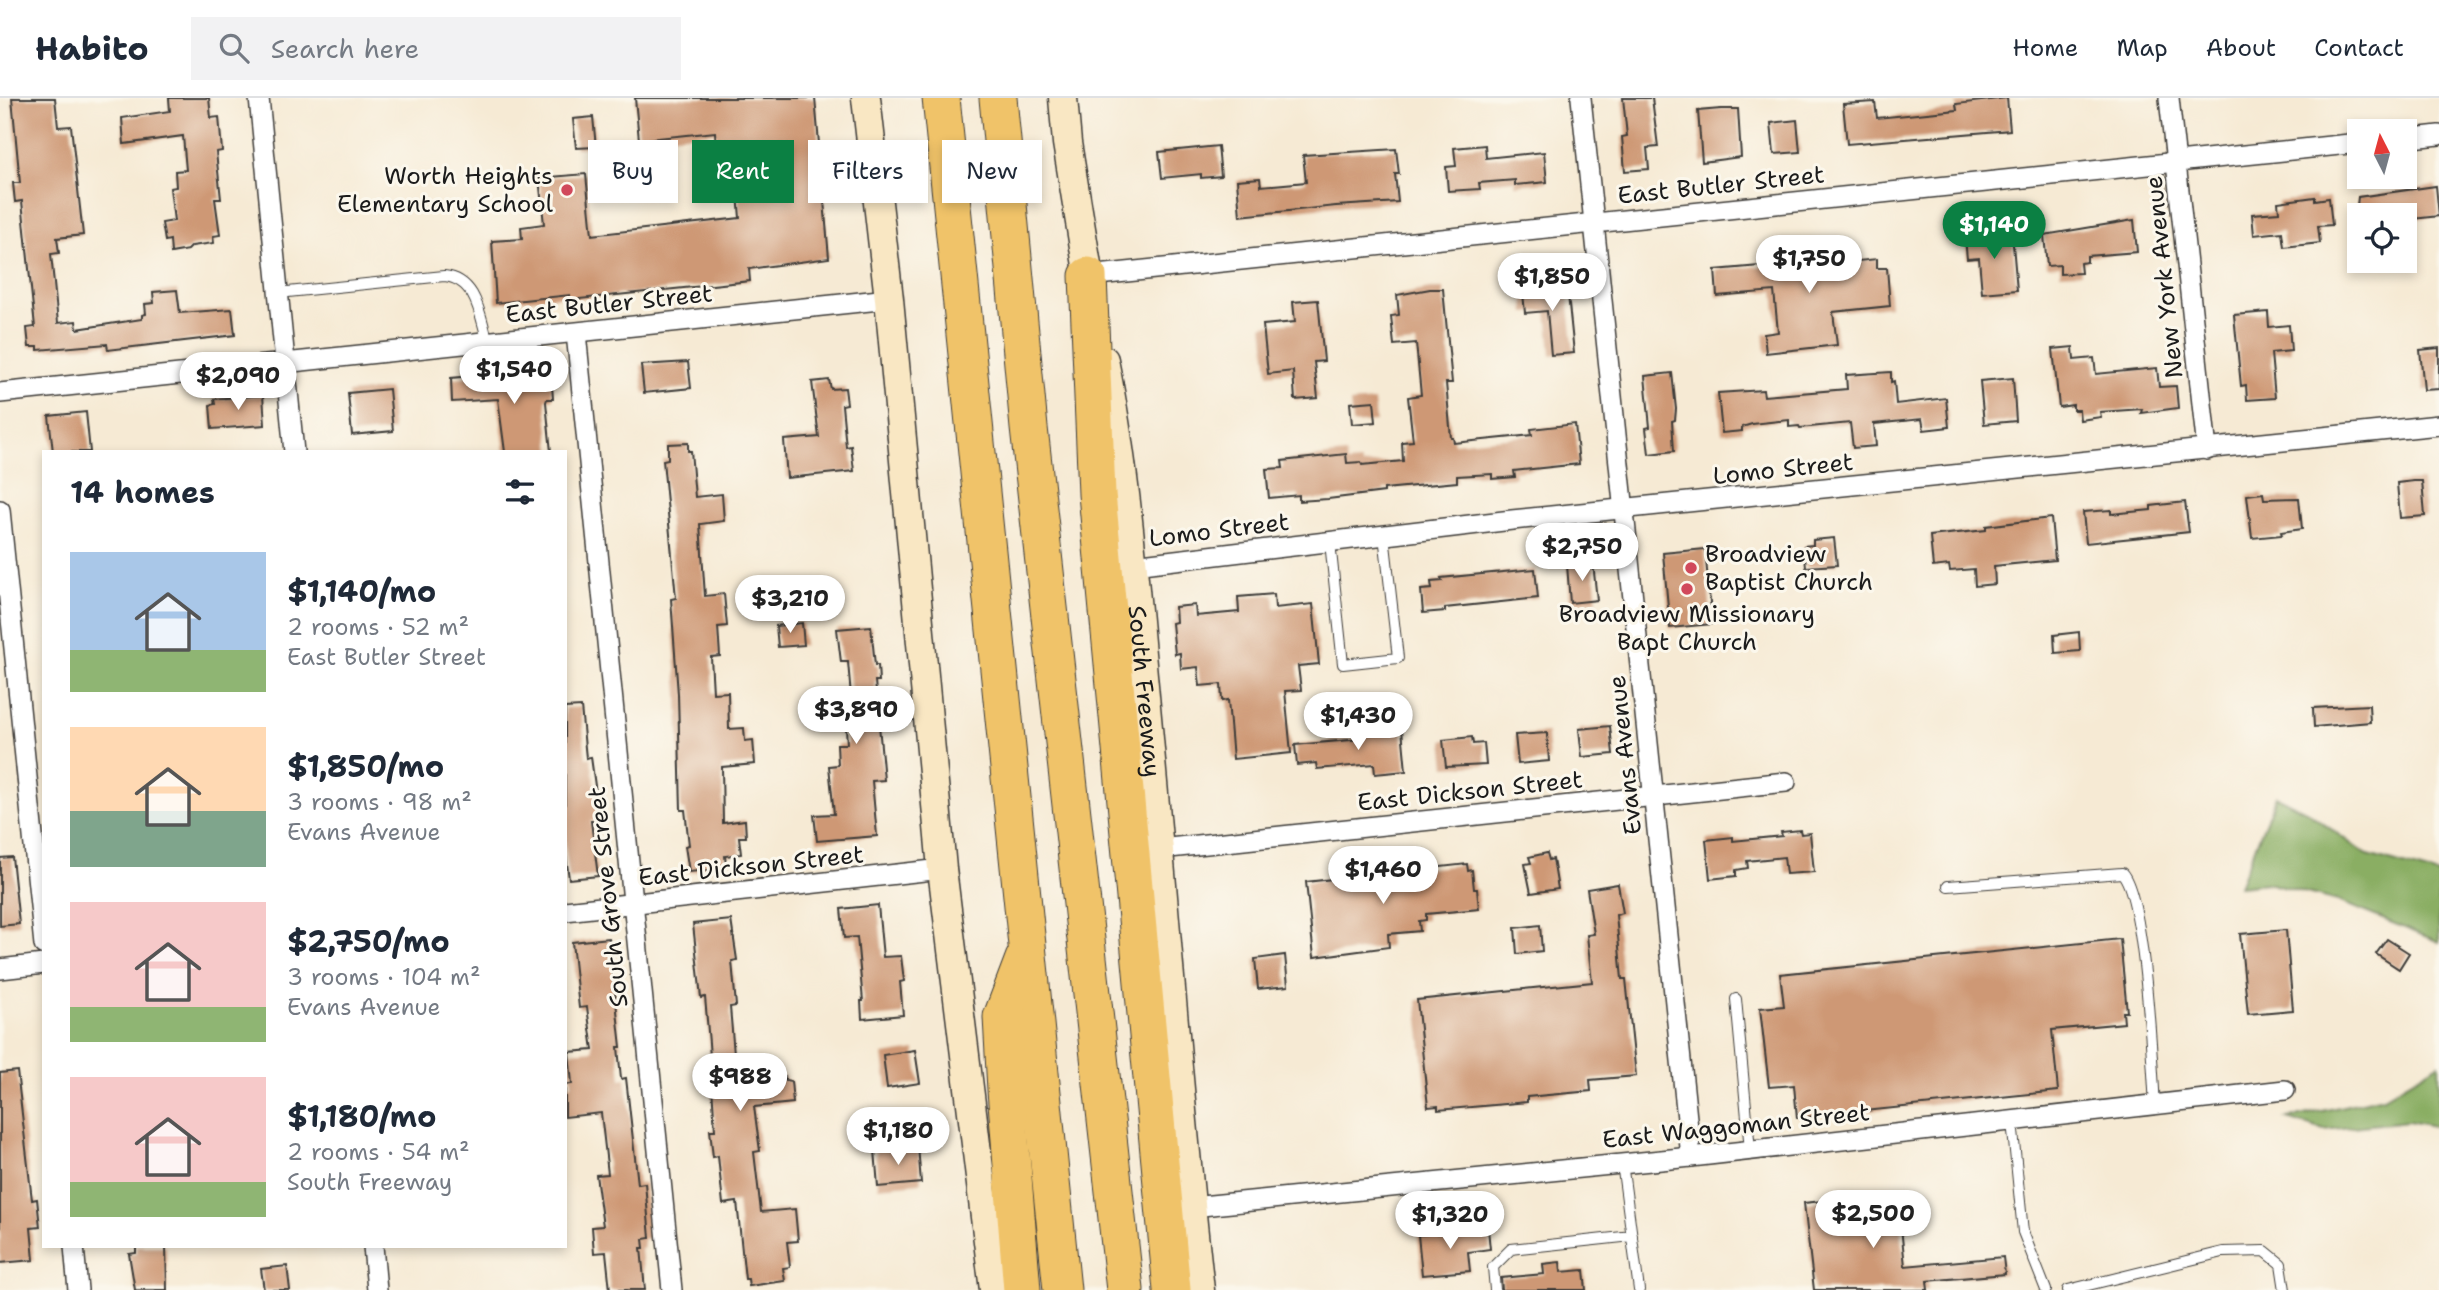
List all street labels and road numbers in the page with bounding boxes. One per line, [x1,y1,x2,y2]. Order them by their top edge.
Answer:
street label: East Butler Street [1616,158,1826,212]
street label: New York Avenue [2137,174,2191,380]
street label: East Butler Street [504,277,714,331]
street label: Lomo Street [1711,446,1855,492]
street label: Lomo Street [1147,506,1291,554]
street label: South Freeway [1121,604,1168,779]
street label: Evans Avenue [1601,674,1649,836]
street label: East Dickson Street [1356,763,1584,819]
street label: South Grove Street [580,785,636,1009]
street label: East Dickson Street [637,838,865,894]
street label: East Waggoman Street [1601,1096,1871,1156]

